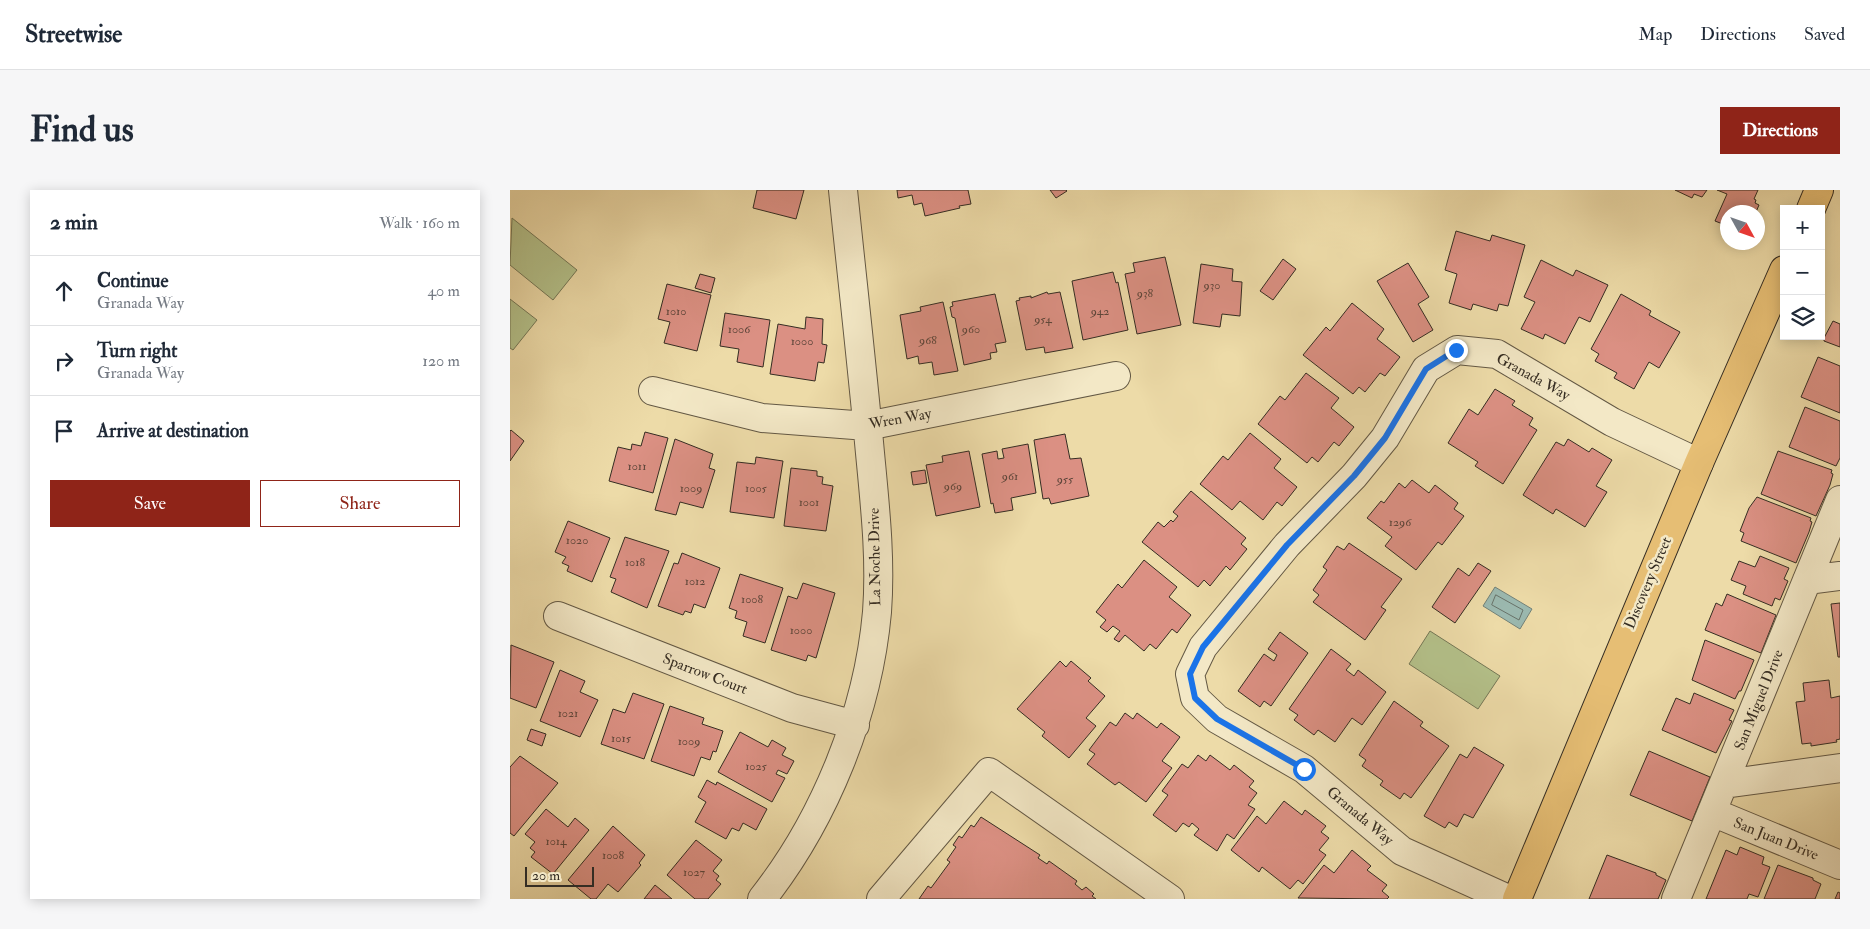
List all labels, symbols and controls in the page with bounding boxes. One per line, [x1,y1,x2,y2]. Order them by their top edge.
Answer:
text: Streetwise [25,19,122,50]
text: Map [1639,23,1672,46]
text: Directions [1700,23,1776,46]
text: Saved [1804,23,1845,46]
button: Directions [1720,107,1840,154]
text: Find us [30,108,134,152]
north arrow [1720,205,1765,250]
map controls [1780,205,1825,340]
button: + [1780,205,1825,250]
text: 2 min [50,209,98,236]
text: Walk · 160 m [379,213,460,233]
button: − [1780,250,1825,295]
text: Continue [97,269,168,293]
icon: ahead [50,277,78,305]
house number: 930 [1203,278,1220,293]
text: 40 m [427,281,460,301]
house number: 938 [1136,286,1154,301]
text: Granada Way [97,293,184,313]
button: layers [1780,295,1825,340]
house number: 1010 [666,304,686,319]
house number: 942 [1090,304,1109,319]
house number: 954 [1033,312,1052,327]
house number: 1006 [728,322,751,337]
house number: 960 [961,322,980,337]
house number: 968 [918,333,937,348]
house number: 1000 [791,334,813,349]
text: Turn right [97,339,177,363]
route end [1445,339,1468,362]
icon: right [50,347,78,375]
street label: Granada Way [1493,349,1574,405]
text: 120 m [422,351,460,371]
text: Granada Way [97,363,184,383]
street label: Wren Way [866,404,933,434]
icon: arrive [50,417,78,445]
text: Arrive at destination [97,419,249,443]
house number: 1011 [628,459,646,474]
house number: 961 [1001,469,1018,484]
house number: 955 [1056,472,1074,487]
house number: 969 [943,479,962,494]
button: Save [50,480,250,527]
button: Share [260,480,460,527]
house number: 1009 [680,481,702,496]
house number: 1005 [745,481,768,496]
house number: 1001 [799,495,819,510]
street label: La Noche Drive [865,508,885,606]
house number: 1296 [1389,515,1412,530]
house number: 1020 [566,533,588,548]
street label: Discovery Street [1620,534,1676,632]
house number: 1018 [625,555,645,570]
house number: 1012 [685,574,705,589]
house number: 1008 [741,592,763,607]
house number: 1000 [790,623,812,638]
street label: San Miguel Drive [1730,647,1788,753]
street label: Sparrow Court [660,649,750,700]
house number: 1021 [558,706,578,721]
house number: 1015 [611,731,632,746]
house number: 1009 [678,734,700,749]
route start [1293,758,1316,781]
house number: 1025 [745,759,768,774]
street label: Granada Way [1323,783,1398,850]
street label: San Juan Drive [1730,813,1821,866]
house number: 1014 [545,834,567,849]
house number: 1008 [602,848,624,863]
scale bar [525,864,594,887]
house number: 1027 [683,865,705,880]
text: 20 m [532,867,560,884]

